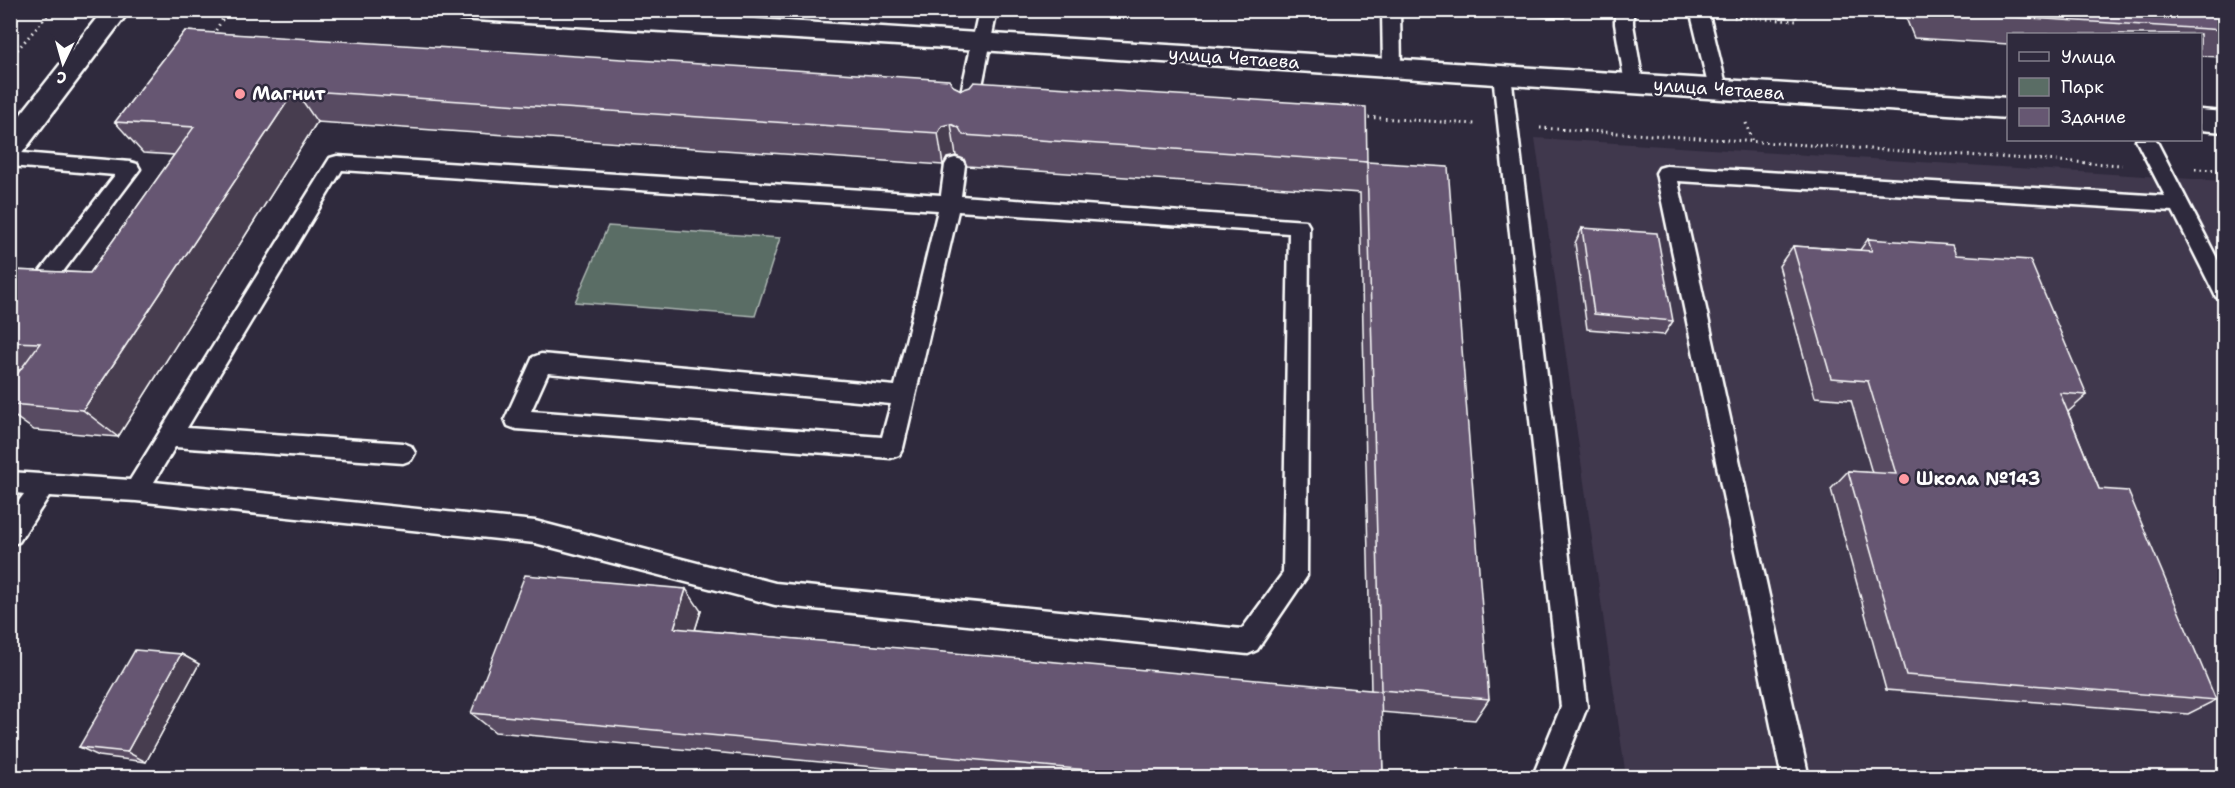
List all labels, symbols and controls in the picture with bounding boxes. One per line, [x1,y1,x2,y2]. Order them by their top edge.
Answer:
north arrow [33,33,93,93]
legend [2007,33,2202,141]
street label: улица Четаева [1168,41,1300,75]
text: Улица [2061,45,2115,69]
text: С [56,67,68,88]
street label: улица Четаева [1653,72,1785,106]
text: Парк [2061,75,2104,99]
place label: Магнит [252,82,326,106]
marker: Магнит [233,87,247,101]
text: Здание [2061,105,2126,129]
place label: Школа №143 [1916,467,2040,491]
marker: Школа №143 [1897,472,1911,486]

